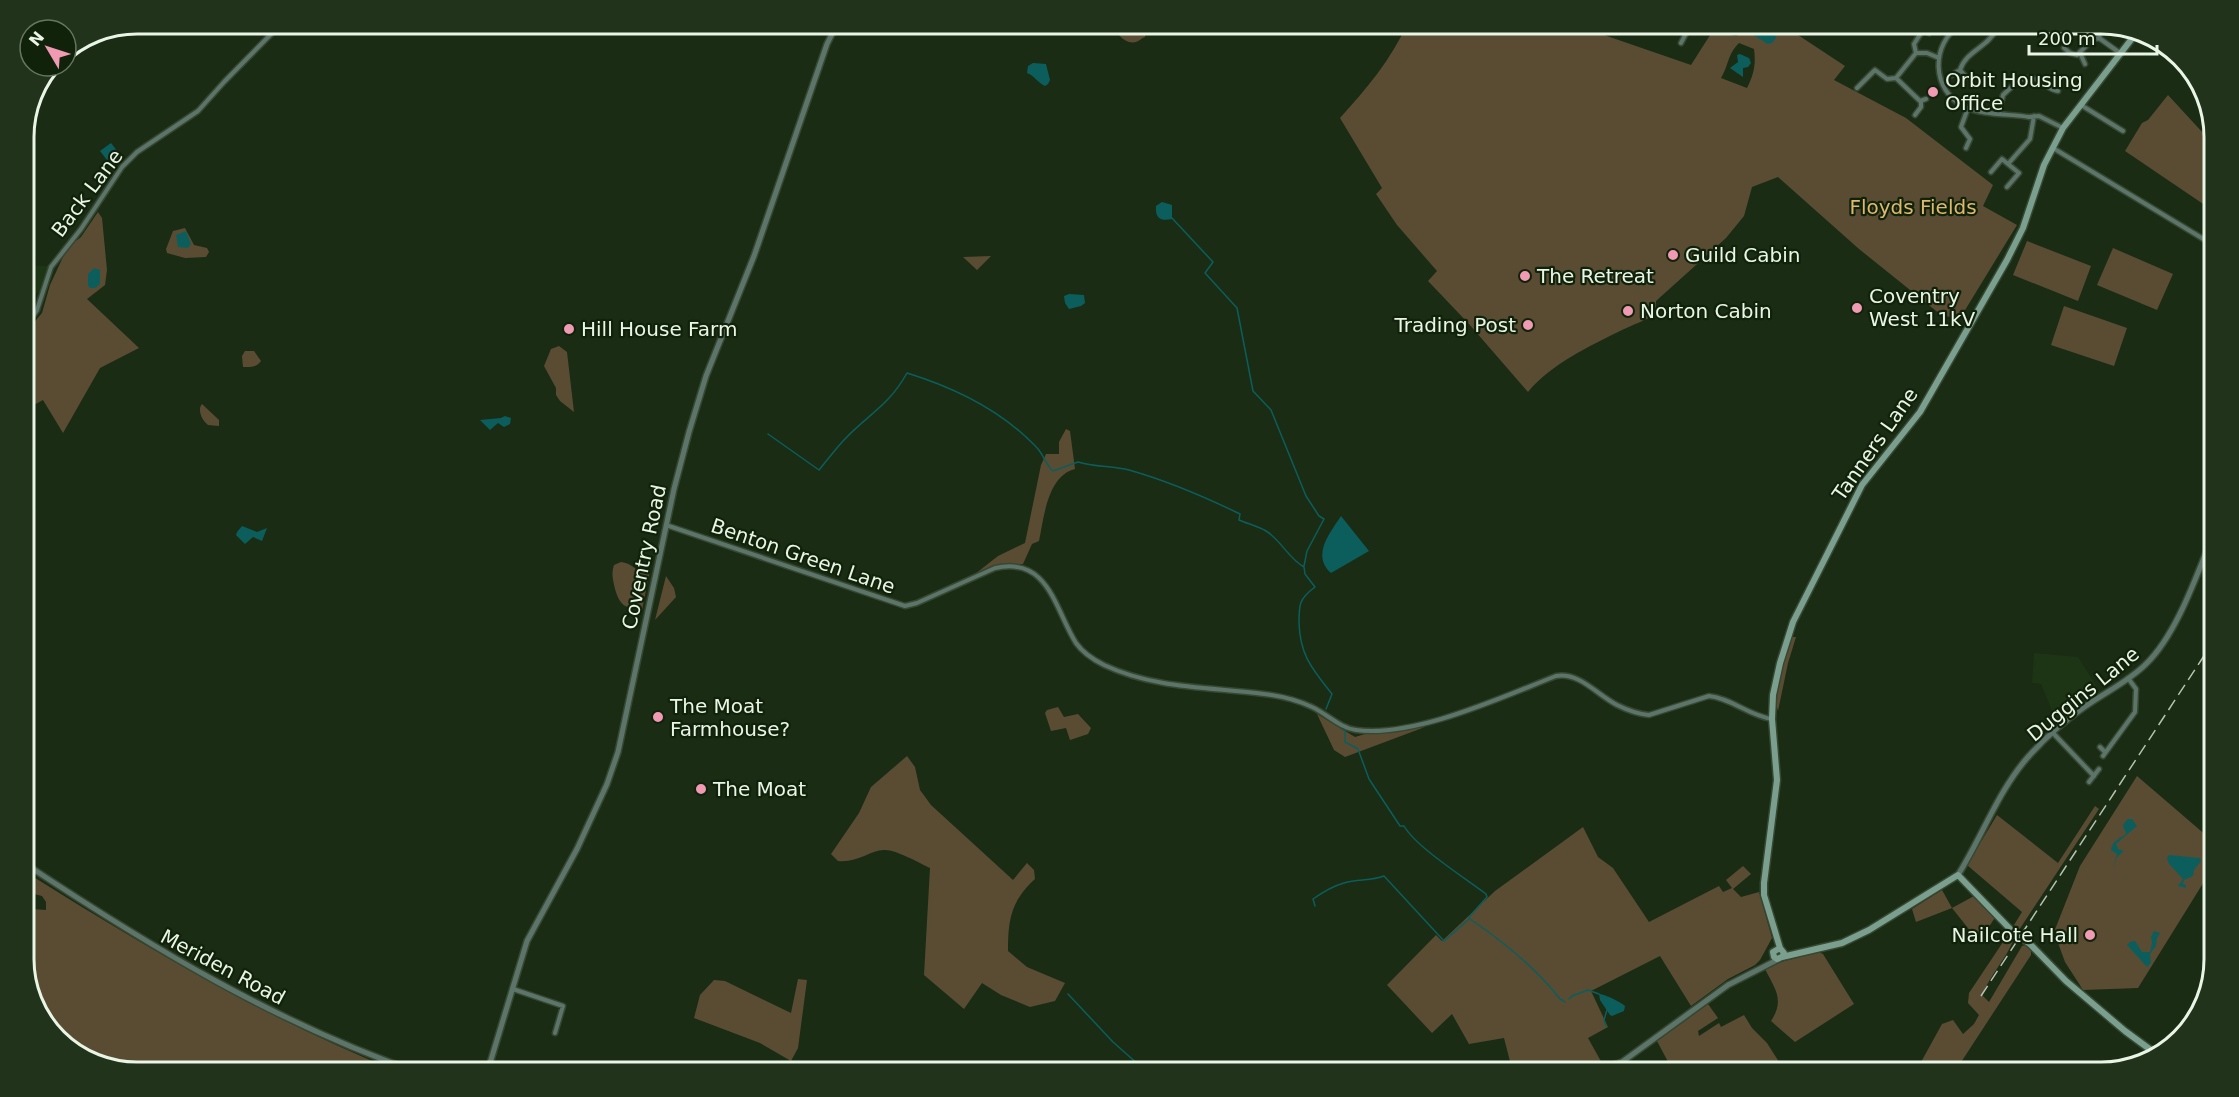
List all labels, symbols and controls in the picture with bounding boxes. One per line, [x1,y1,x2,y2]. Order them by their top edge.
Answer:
north arrow [18,18,78,78]
scale bar [2029,18,2156,56]
text: N [25,28,48,50]
text: 200 m [2038,28,2096,49]
place label: Orbit Housing Office [1945,68,2083,115]
marker: Orbit Housing Office [1926,85,1940,99]
street label: Back Lane [46,145,128,241]
park label: Floyds Fields [1849,195,1977,219]
place label: Guild Cabin [1685,243,1801,267]
marker: Guild Cabin [1666,248,1680,262]
place label: The Retreat [1536,264,1654,288]
marker: The Retreat [1518,269,1532,283]
place label: Coventry West 11kV [1869,284,1976,331]
place label: Norton Cabin [1640,299,1772,323]
marker: Coventry West 11kV [1850,301,1864,315]
marker: Norton Cabin [1621,304,1635,318]
place label: Trading Post [1393,313,1516,337]
place label: Hill House Farm [581,317,737,341]
marker: Trading Post [1521,318,1535,332]
marker: Hill House Farm [562,322,576,336]
street label: Tanners Lane [1827,383,1923,506]
street label: Coventry Road [617,482,671,632]
street label: Benton Green Lane [708,513,898,599]
street label: Duggins Lane [2022,642,2144,746]
place label: The Moat Farmhouse? [669,694,790,741]
marker: The Moat Farmhouse? [651,710,665,724]
place label: The Moat [712,777,806,801]
marker: The Moat [694,782,708,796]
place label: Nailcote Hall [1952,923,2078,947]
street label: Meriden Road [157,924,289,1010]
marker: Nailcote Hall [2083,928,2097,942]

